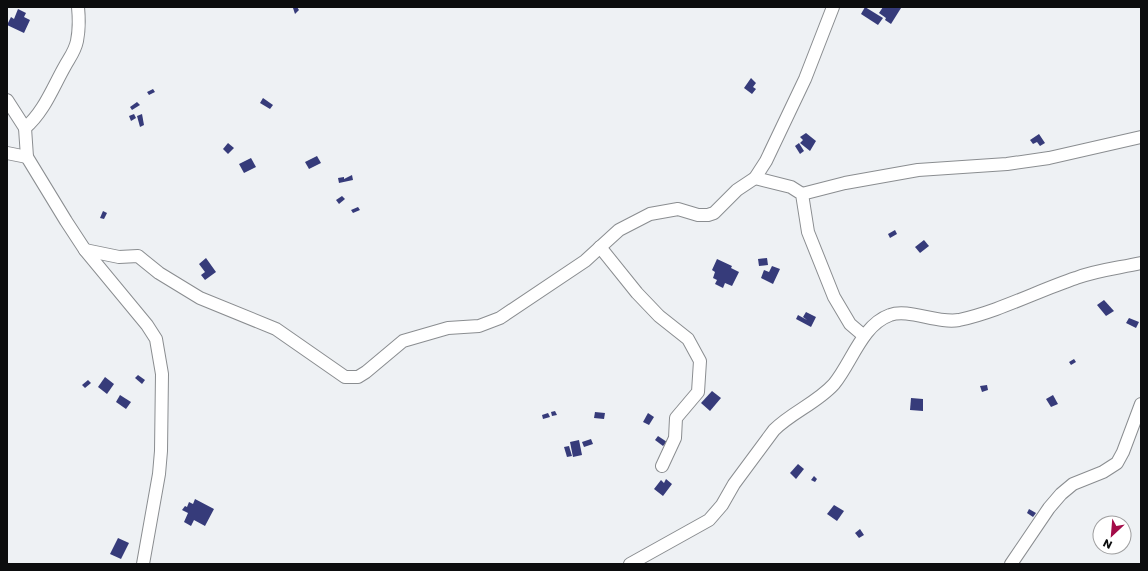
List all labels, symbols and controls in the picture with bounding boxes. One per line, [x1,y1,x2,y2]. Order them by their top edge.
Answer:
north arrow [1092,515,1132,555]
text: N [1100,535,1115,553]

